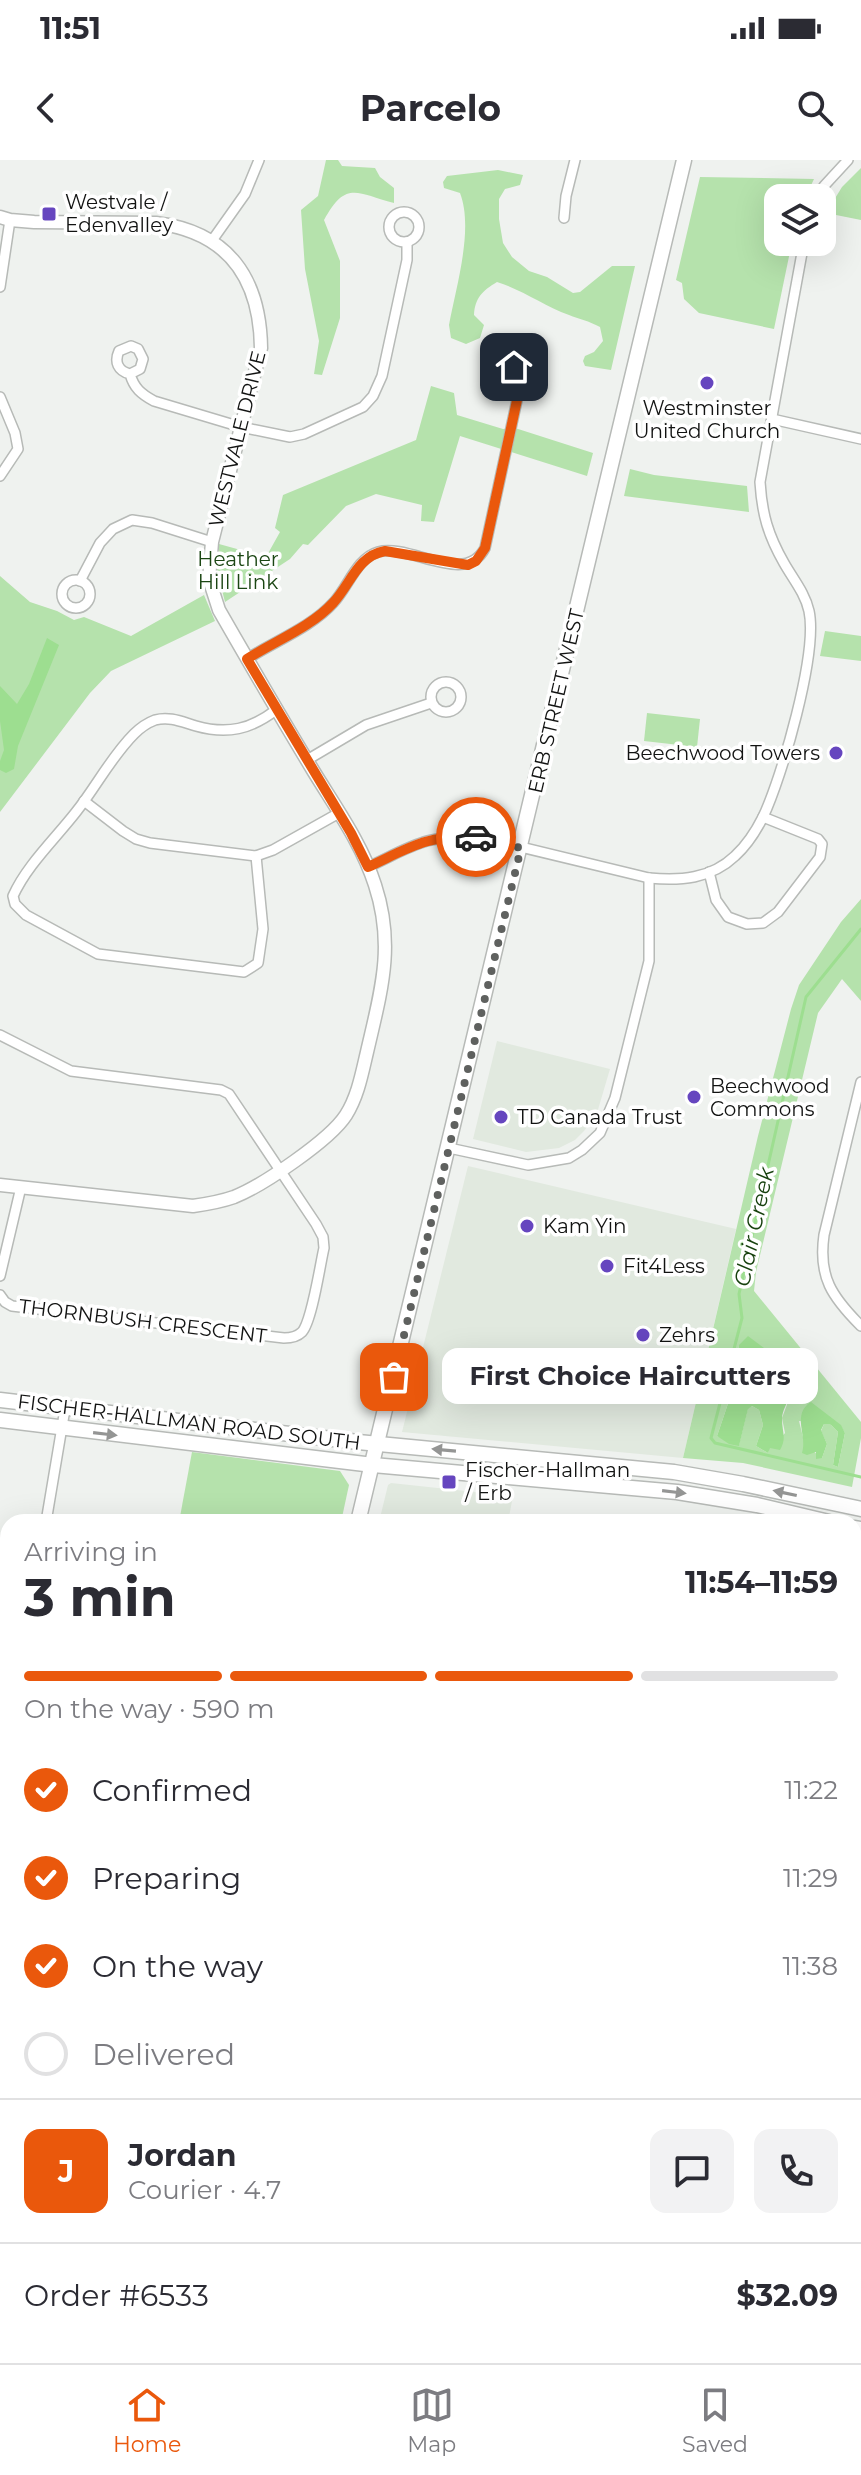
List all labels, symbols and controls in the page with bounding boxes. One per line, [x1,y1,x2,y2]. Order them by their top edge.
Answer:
text: 11:51 [40,10,101,47]
icon: back [24,86,68,130]
text: Parcelo [360,86,501,130]
icon: search [793,86,837,130]
map controls [764,184,836,256]
button: layers [764,184,836,256]
place label: Westvale / Edenvalley [65,190,173,237]
marker: Westvale / Edenvalley [40,205,58,223]
pin [480,333,548,401]
icon: home [492,345,536,389]
street label: WESTVALE DRIVE [204,349,270,529]
marker: Westminster United Church [698,374,716,392]
place label: Westminster United Church [634,396,780,443]
park label: Heather Hill Link [197,547,279,594]
street label: ERB STREET WEST [523,606,589,796]
place label: Beechwood Towers [625,741,820,765]
marker: Beechwood Towers [827,744,845,762]
courier [436,797,516,877]
icon: car [454,815,498,859]
place label: Beechwood Commons [710,1074,830,1121]
marker: Beechwood Commons [685,1088,703,1106]
place label: TD Canada Trust [517,1105,683,1129]
marker: TD Canada Trust [492,1108,510,1126]
water label: Clair Creek [728,1164,780,1289]
place label: Kam Yin [543,1214,627,1238]
marker: Kam Yin [518,1217,536,1235]
place label: Fit4Less [623,1254,705,1278]
marker: Fit4Less [598,1257,616,1275]
street label: THORNBUSH CRESCENT [18,1294,269,1348]
place label: Zehrs [659,1323,715,1347]
marker: Zehrs [634,1326,652,1344]
pin [360,1343,428,1411]
callout: First Choice Haircutters [442,1349,818,1405]
icon: bag [372,1355,416,1399]
text: First Choice Haircutters [469,1360,791,1392]
street label: FISCHER-HALLMAN ROAD SOUTH [16,1389,362,1455]
one-way arrow [93,1427,118,1440]
one-way arrow [431,1444,456,1457]
place label: Fischer-Hallman / Erb [464,1458,630,1505]
marker: Fischer-Hallman / Erb [440,1473,458,1491]
one-way arrow [662,1486,687,1499]
one-way arrow [772,1486,797,1498]
text: Arriving in [24,1536,158,1568]
text: 11:54–11:59 [685,1564,838,1601]
text: 3 min [24,1566,176,1629]
text: On the way · 590 m [24,1693,274,1725]
icon: check [24,1768,68,1812]
text: Confirmed [92,1772,252,1809]
text: 11:22 [784,1774,838,1806]
icon: check [24,1856,68,1900]
text: Preparing [92,1860,241,1897]
text: 11:29 [783,1862,838,1894]
icon: check [24,1944,68,1988]
text: On the way [92,1948,263,1985]
text: 11:38 [782,1950,838,1982]
text: Delivered [92,2036,235,2073]
button: chat [650,2129,734,2213]
button: phone [754,2129,838,2213]
text: Jordan [128,2137,237,2174]
text: J [58,2153,74,2190]
text: Courier · 4.7 [128,2174,281,2206]
text: Order #6533 [24,2277,209,2314]
text: $32.09 [736,2277,838,2314]
tab: Home [113,2383,181,2458]
tab: Map [407,2383,456,2458]
tab: Saved [682,2383,748,2458]

